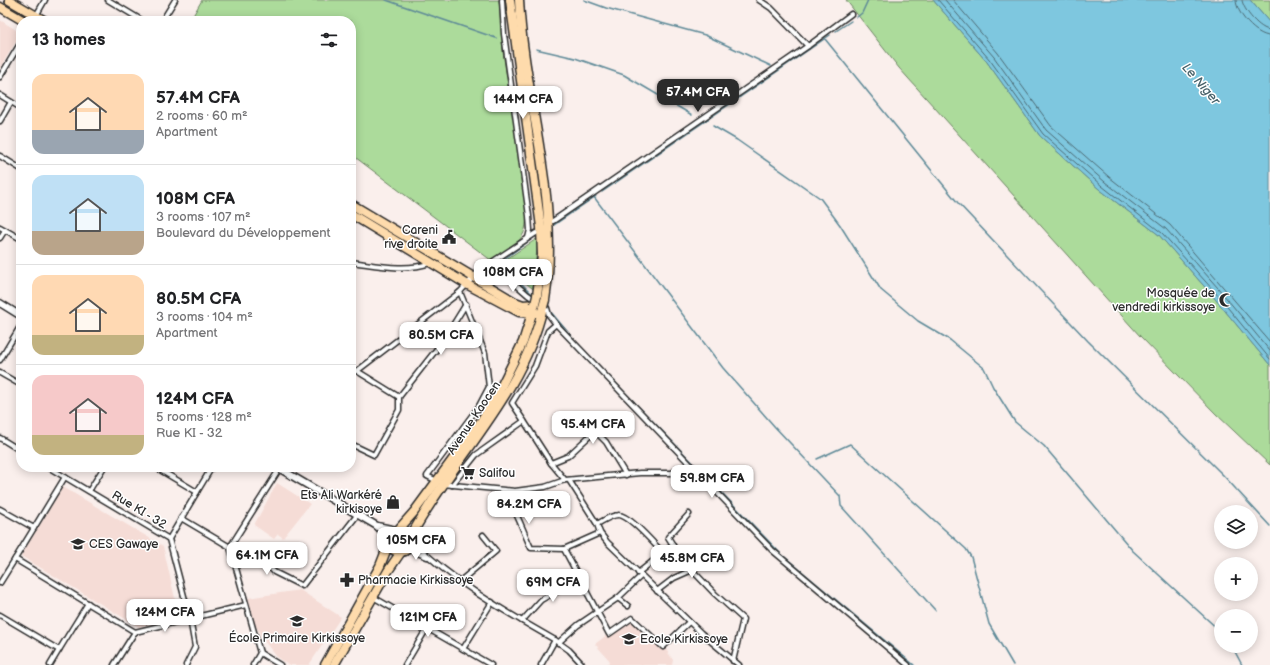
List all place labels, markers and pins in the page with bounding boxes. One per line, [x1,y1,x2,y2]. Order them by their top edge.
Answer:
pin: 57.4M CFA [652,79,744,113]
pin: 144M CFA [482,86,564,120]
place label: Careni rive droite [384,223,438,252]
public building icon: Careni rive droite [441,229,457,245]
pin: 108M CFA [472,259,554,293]
place label: Mosquée de vendredi kirkissoye [1111,286,1215,315]
mosque icon: Mosquée de vendredi kirkissoye [1218,292,1234,308]
pin: 80.5M CFA [395,322,487,356]
pin: 95.4M CFA [547,411,639,445]
supermarket icon: Salifou [460,465,476,481]
pin: 59.8M CFA [666,465,758,499]
place label: Salifou [479,466,515,481]
place label: Ets Ali Warkéré kirkisoye [300,488,382,517]
pin: 84.2M CFA [483,491,575,525]
shop icon: Ets Ali Warkéré kirkisoye [385,494,401,510]
pin: 105M CFA [375,527,457,561]
school or university icon: CES Gawaye [70,536,86,552]
place label: CES Gawaye [89,537,158,552]
pin: 64.1M CFA [221,542,313,576]
pin: 45.8M CFA [646,545,738,579]
pin: 69M CFA [516,569,590,603]
pharmacy icon: Pharmacie Kirkissoye [339,572,355,588]
place label: Pharmacie Kirkissoye [358,573,474,588]
pin: 124M CFA [124,599,206,633]
pin: 121M CFA [387,604,469,638]
school or university icon: École Primaire Kirkissoye [289,613,305,629]
place label: École Primaire Kirkissoye [229,630,365,646]
school or university icon: Ecole Kirkissoye [621,631,637,647]
place label: Ecole Kirkissoye [640,632,728,647]

